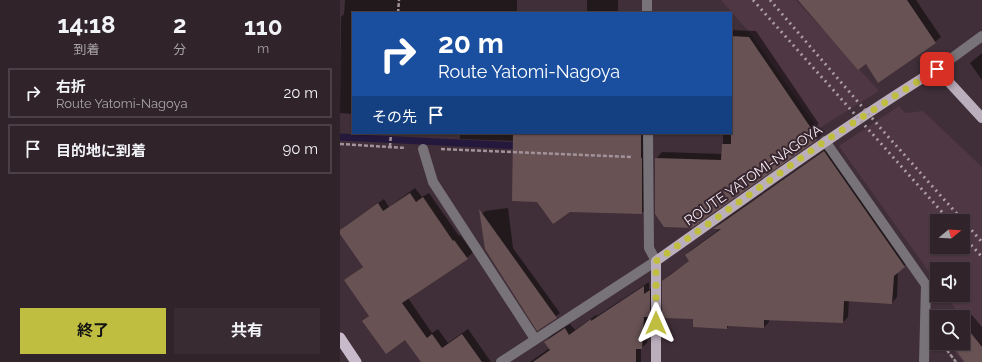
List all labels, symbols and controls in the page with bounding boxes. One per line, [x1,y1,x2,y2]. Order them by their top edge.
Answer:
text: 14:18 [58,10,115,39]
text: 2 [173,10,186,39]
text: 110 [244,12,282,41]
text: 20 m [438,27,504,60]
icon: right [372,28,424,80]
text: m [257,41,269,56]
text: 到着 [73,42,99,57]
text: 分 [173,42,186,57]
pin [920,52,954,86]
icon: arrive [926,58,948,80]
text: Route Yatomi-Nagoya [438,61,620,82]
text: 右折 [56,78,86,96]
icon: right [22,82,44,104]
text: 20 m [283,84,318,102]
text: Route Yatomi-Nagoya [56,96,188,111]
icon: arrive [425,104,447,126]
text: その先 [372,108,417,126]
street label: ROUTE YATOMI-NAGOYA [681,121,825,229]
icon: arrive [22,138,44,160]
text: 90 m [282,140,318,158]
text: 目的地に到着 [56,142,146,160]
north arrow [930,214,970,254]
map controls [930,214,970,350]
button: sound [930,262,970,302]
position arrow [635,302,677,344]
button: 終了 [20,308,166,354]
button: 共有 [174,308,320,354]
button: search [930,310,970,350]

